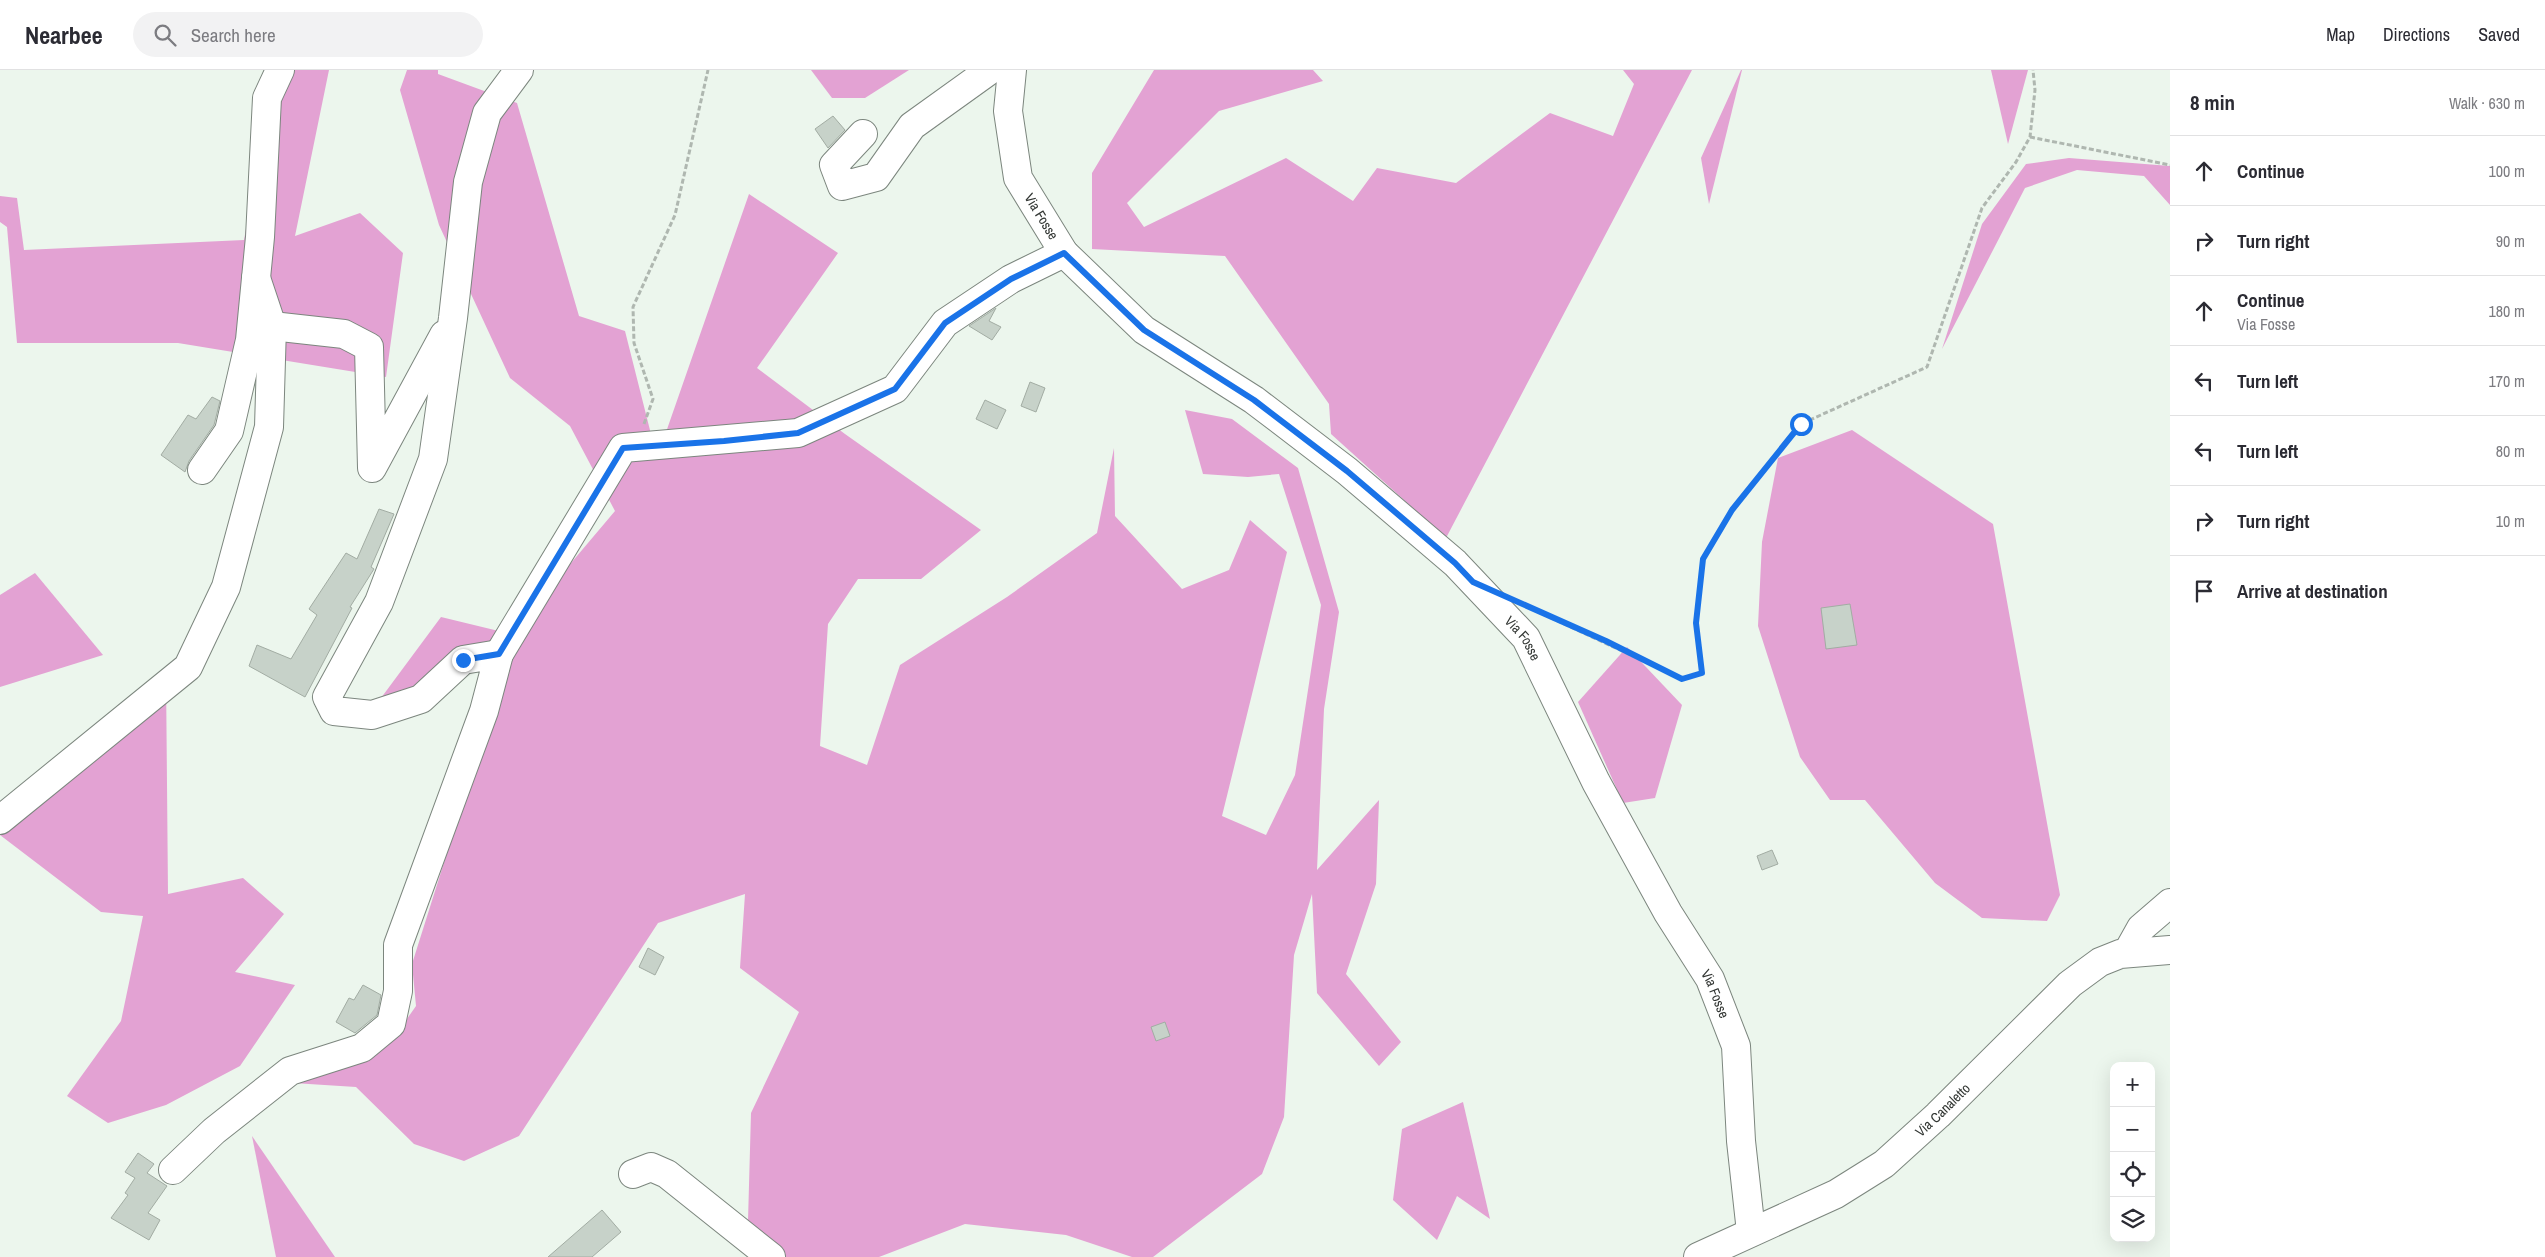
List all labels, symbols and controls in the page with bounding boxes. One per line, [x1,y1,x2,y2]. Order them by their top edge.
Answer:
search box [133,12,483,57]
text: Nearbee [25,19,103,51]
icon: search [151,21,179,49]
text: Search here [191,22,276,48]
text: Map [2326,22,2355,47]
text: Directions [2383,22,2450,47]
text: Saved [2478,22,2520,47]
text: 8 min [2190,88,2235,117]
text: Walk · 630 m [2449,92,2525,114]
icon: ahead [2190,157,2218,185]
text: Continue [2237,158,2305,184]
text: 100 m [2489,160,2525,182]
street label: Via Fosse [1021,190,1063,243]
icon: right [2190,227,2218,255]
text: Turn right [2237,228,2309,254]
text: 90 m [2496,230,2525,252]
text: Continue [2237,287,2305,313]
icon: ahead [2190,297,2218,325]
text: 180 m [2489,300,2525,322]
text: Via Fosse [2237,313,2295,335]
icon: left [2190,367,2218,395]
text: Turn left [2237,368,2298,394]
text: 170 m [2489,370,2525,392]
route start [1790,413,1813,436]
icon: left [2190,437,2218,465]
text: Turn left [2237,438,2298,464]
text: 80 m [2496,440,2525,462]
icon: right [2190,507,2218,535]
text: Turn right [2237,508,2309,534]
text: 10 m [2496,510,2525,532]
icon: arrive [2190,577,2218,605]
text: Arrive at destination [2237,578,2388,604]
street label: Via Fosse [1501,612,1545,664]
route end [452,649,475,672]
street label: Via Fosse [1697,966,1733,1021]
map controls [2110,1062,2155,1242]
button: + [2110,1062,2155,1107]
street label: Via Canaletto [1911,1079,1974,1140]
button: − [2110,1107,2155,1152]
button: locate [2110,1152,2155,1197]
button: layers [2110,1197,2155,1242]

